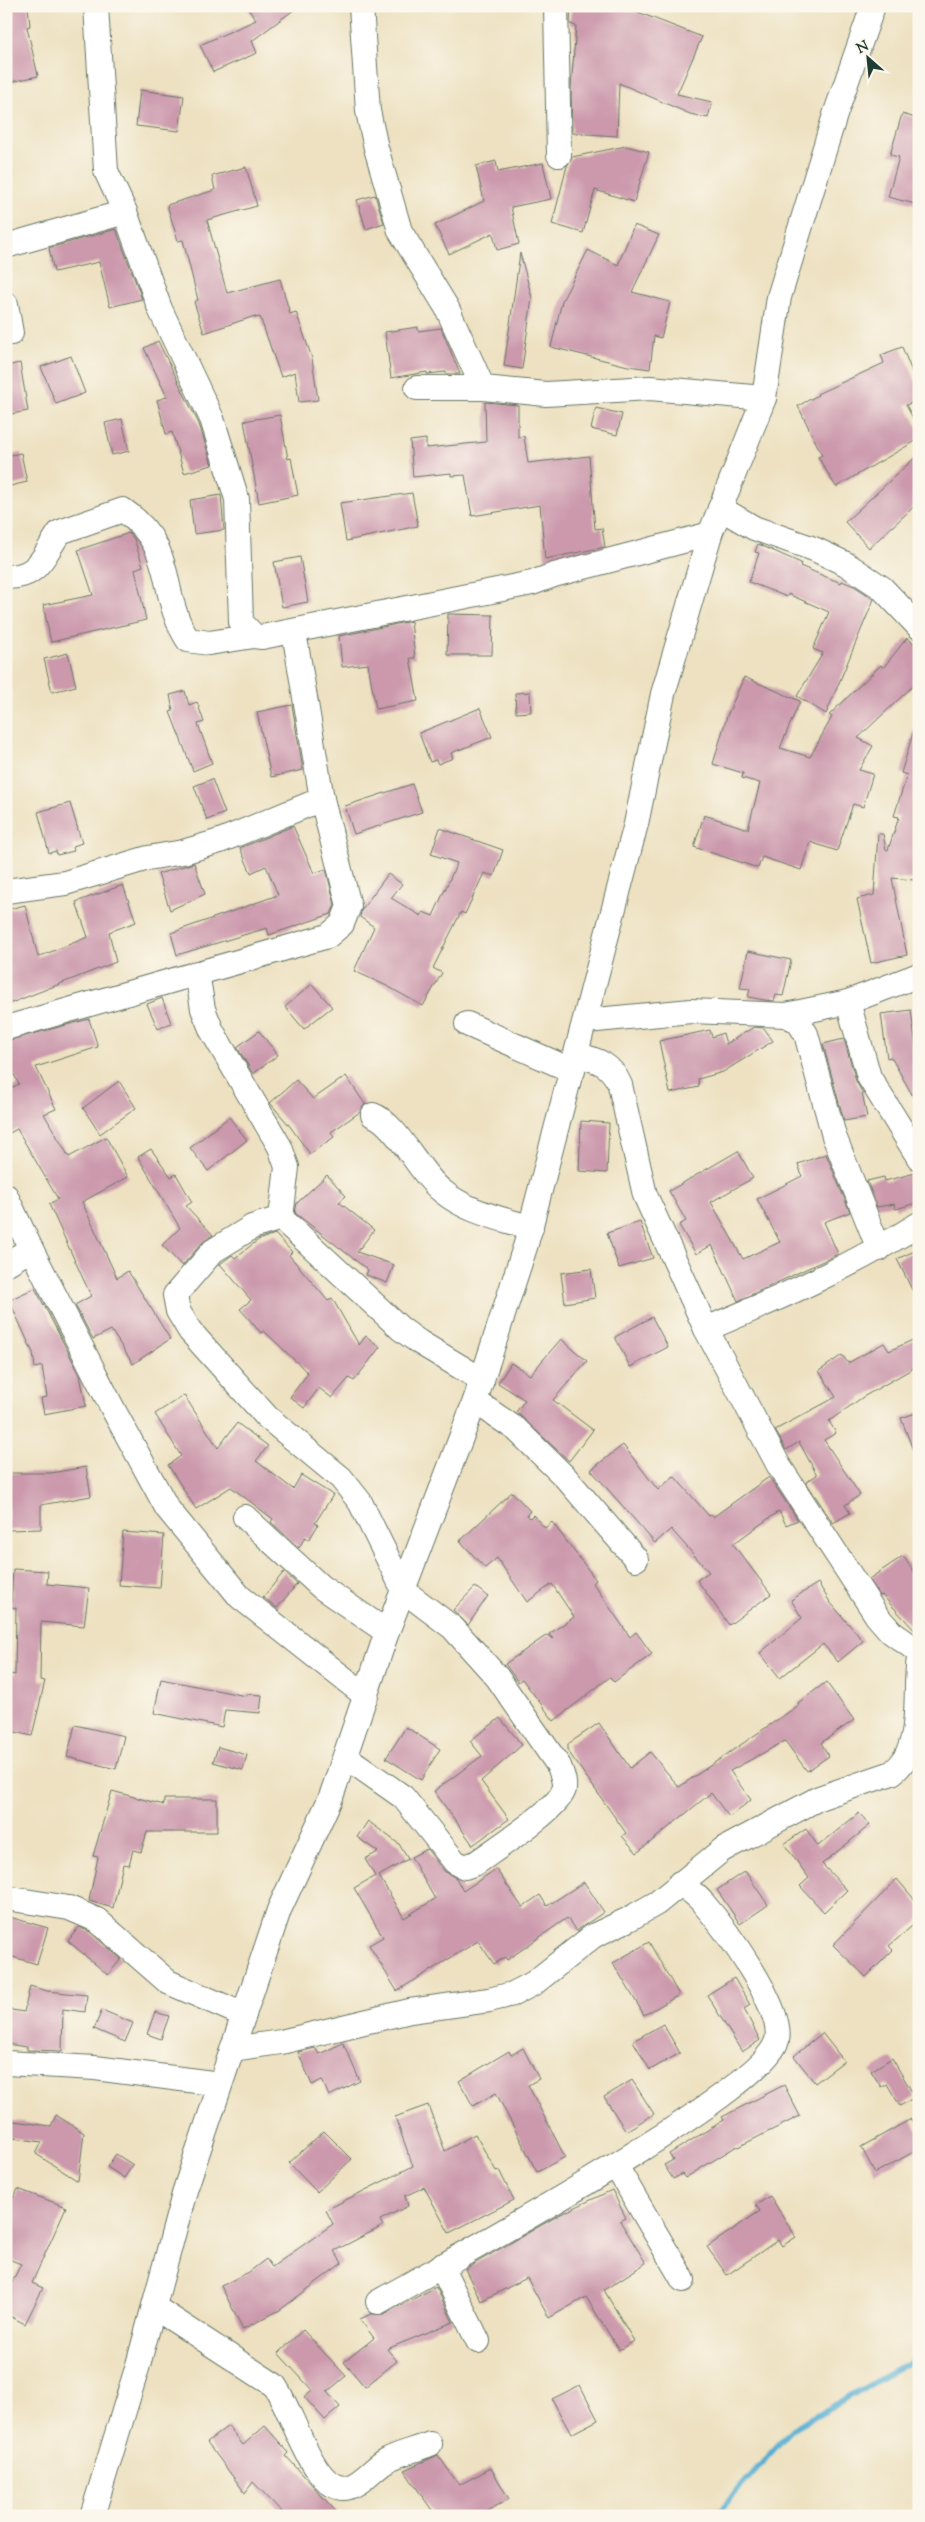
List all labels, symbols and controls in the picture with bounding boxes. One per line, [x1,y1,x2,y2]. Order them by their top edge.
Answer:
north arrow [842,32,892,82]
text: N [853,37,873,60]

